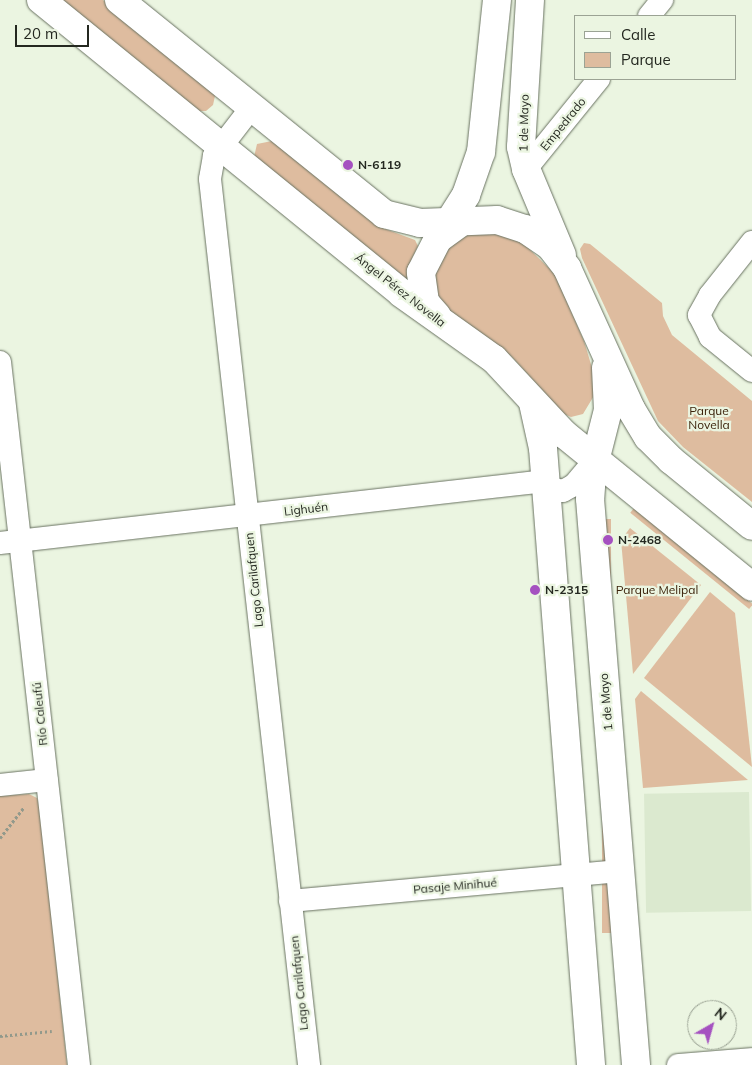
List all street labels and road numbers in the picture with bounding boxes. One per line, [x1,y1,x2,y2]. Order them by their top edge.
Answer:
street label: 1 de Mayo [516,94,532,152]
street label: Empedrado [537,95,589,153]
street label: Ángel Pérez Novella [352,250,448,330]
street label: Lighuén [283,499,329,519]
street label: Lago Carilafquen [242,532,266,628]
street label: 1 de Mayo [596,673,616,731]
street label: Río Caleufú [30,682,50,746]
street label: Pasaje Minihué [413,875,497,897]
street label: Lago Carilafquen [287,935,311,1031]

